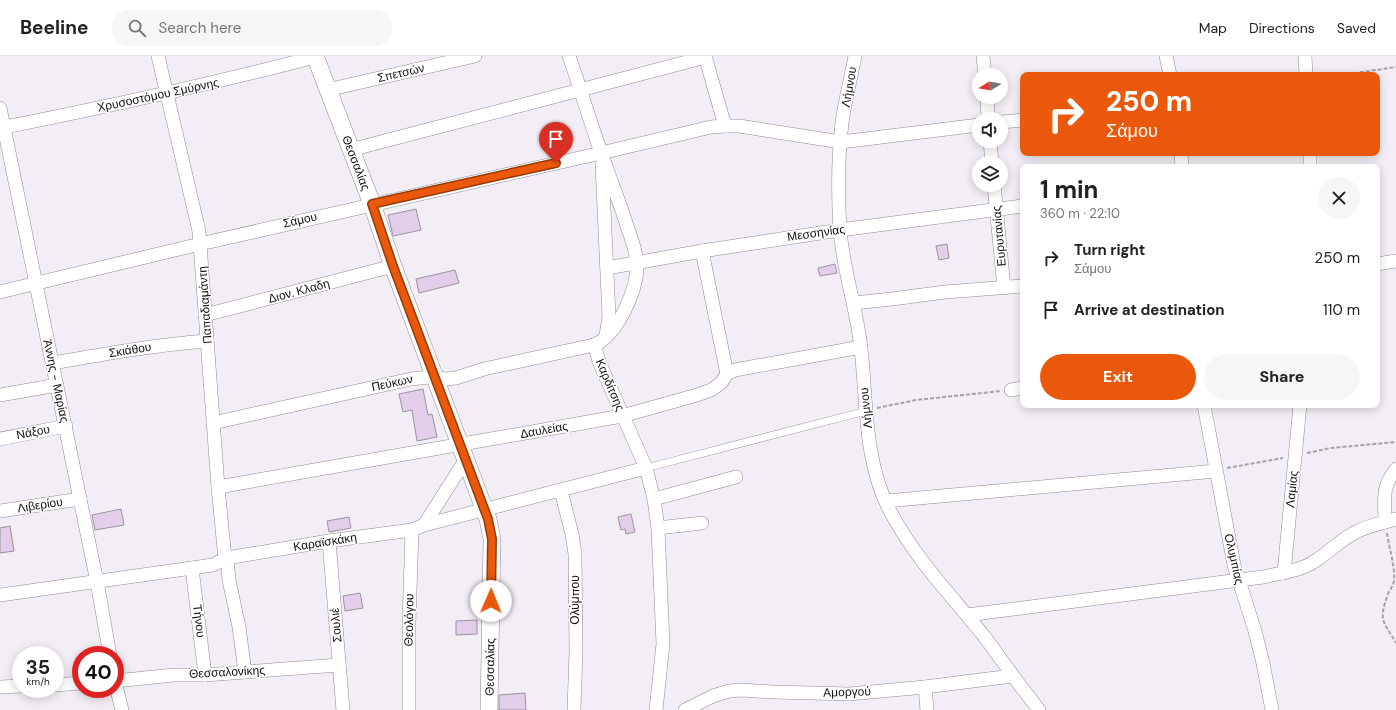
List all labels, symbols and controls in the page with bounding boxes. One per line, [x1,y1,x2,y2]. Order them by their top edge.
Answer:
search box [112,10,392,46]
text: Beeline [20,15,88,40]
icon: search [126,17,148,39]
text: Search here [158,18,241,38]
text: Map [1199,19,1227,37]
text: Directions [1249,19,1315,37]
text: Saved [1337,19,1376,37]
street label: Σπετσών [376,60,426,86]
street label: Λήμνου [838,65,860,109]
north arrow [972,68,1008,104]
map controls [972,68,1008,192]
street label: Χρυσοστόμου Σμύρνης [96,74,220,116]
text: 250 m [1106,83,1192,120]
icon: right [1040,88,1092,140]
button: sound [972,112,1008,148]
text: Σάμου [1106,119,1158,143]
pin [539,122,573,163]
icon: arrive [545,128,567,150]
street label: Θεσσαλίας [338,133,374,193]
button: layers [972,156,1008,192]
text: 1 min [1040,174,1098,205]
button: close [1318,177,1360,219]
street label: Ευρυτανίας [988,205,1010,267]
text: 360 m · 22:10 [1040,205,1120,222]
street label: Σάμου [281,208,319,232]
street label: Μεσσηνίας [786,221,846,245]
text: Turn right [1074,240,1145,260]
icon: right [1040,247,1062,269]
text: 250 m [1315,248,1360,268]
text: Σάμου [1074,260,1111,277]
street label: Παπαδιαμάντη [194,266,216,344]
street label: Διον. Κλαδη [266,275,332,307]
icon: arrive [1040,299,1062,321]
text: Arrive at destination [1074,300,1225,320]
text: 110 m [1323,300,1360,320]
street label: Άννης - Μαρίας [39,338,73,424]
street label: Σκιάθου [108,339,152,361]
button: Exit [1040,354,1196,400]
button: Share [1204,354,1360,400]
street label: Καρδίτσης [592,356,628,414]
street label: Πεύκων [370,371,414,395]
street label: Λήμνου [856,387,876,429]
street label: Δαυλείας [519,418,569,442]
street label: Νάξου [15,421,51,443]
street label: Λαμίας [1282,469,1302,508]
street label: Λιβερίου [16,494,64,516]
street label: Καραϊσκάκη [292,529,358,555]
street label: Ολυμπίας [1220,532,1248,586]
street label: Ολύμπου [567,575,583,625]
position arrow [470,580,512,622]
street label: Θεολόγου [401,593,417,647]
street label: Τήνου [189,604,209,638]
street label: Σουλιέ [326,606,345,643]
street label: Θεσσαλίας [481,638,499,696]
speed limit sign: 40 [72,646,124,698]
text: 35 [26,654,50,680]
street label: Θεσσαλονίκης [189,662,266,682]
text: km/h [26,675,50,688]
street label: Αμοργού [823,683,871,701]

